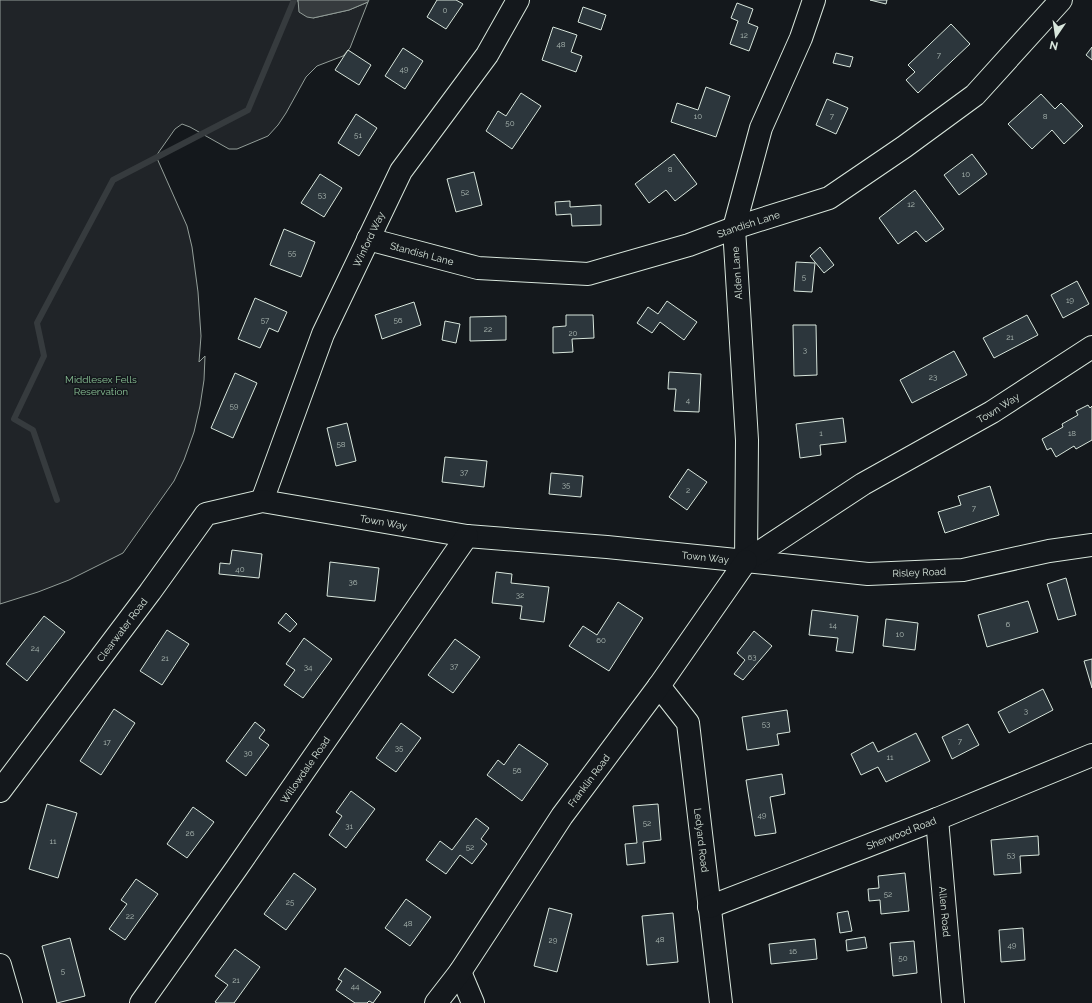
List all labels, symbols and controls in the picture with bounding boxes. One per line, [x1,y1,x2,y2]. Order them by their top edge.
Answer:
house number: 0 [443,5,448,15]
north arrow [1036,16,1076,56]
house number: 12 [740,30,748,40]
text: N [1048,38,1059,53]
house number: 48 [556,39,566,49]
house number: 7 [937,50,942,60]
house number: 49 [399,64,409,74]
house number: 10 [694,111,702,121]
house number: 7 [830,111,835,121]
house number: 8 [1043,111,1048,121]
house number: 50 [505,118,515,128]
house number: 51 [354,130,362,140]
house number: 8 [668,164,673,174]
house number: 10 [962,169,970,179]
house number: 52 [461,187,469,197]
house number: 53 [318,190,326,200]
house number: 12 [907,199,915,209]
street label: Standish Lane [715,208,781,239]
street label: Winford Way [351,209,387,269]
street label: Standish Lane [389,240,455,267]
street label: Alden Lane [730,246,744,300]
house number: 55 [288,248,297,258]
house number: 5 [802,272,807,282]
house number: 19 [1066,295,1074,305]
house number: 57 [261,315,270,325]
house number: 56 [393,315,403,325]
house number: 22 [484,324,492,334]
house number: 20 [568,328,578,338]
house number: 21 [1006,332,1014,342]
house number: 3 [803,345,807,355]
house number: 23 [929,372,937,382]
park label: Middlesex Fells Reservation [65,374,137,397]
street label: Town Way [975,390,1022,425]
house number: 4 [686,395,691,405]
house number: 59 [229,401,239,411]
house number: 1 [819,428,823,438]
house number: 18 [1068,428,1076,438]
house number: 58 [336,439,346,449]
house number: 37 [460,467,469,477]
house number: 35 [562,480,571,490]
house number: 2 [686,485,690,495]
house number: 7 [972,503,977,513]
street label: Town Way [359,512,408,531]
street label: Town Way [681,549,730,565]
house number: 40 [235,564,245,574]
street label: Risley Road [892,565,946,578]
house number: 36 [348,577,358,587]
house number: 32 [516,590,524,600]
street label: Clearwater Road [94,596,149,664]
house number: 6 [1006,619,1011,629]
house number: 14 [829,620,838,630]
house number: 10 [896,629,904,639]
house number: 60 [596,635,606,645]
house number: 24 [31,643,40,653]
house number: 63 [747,652,757,662]
house number: 21 [161,653,169,663]
house number: 37 [450,661,459,671]
house number: 34 [304,662,313,672]
house number: 3 [1024,706,1028,716]
house number: 53 [762,719,770,729]
street label: Willowdale Road [278,734,332,805]
house number: 7 [958,736,963,746]
house number: 17 [103,737,112,747]
house number: 35 [395,743,404,753]
house number: 30 [243,748,253,758]
street label: Franklin Road [565,752,612,809]
house number: 11 [887,752,894,762]
house number: 56 [512,765,522,775]
street label: Ledyard Road [693,807,711,873]
house number: 49 [757,810,767,820]
street label: Sherwood Road [865,814,938,851]
house number: 52 [643,818,651,828]
house number: 31 [345,821,353,831]
house number: 26 [186,828,195,838]
house number: 11 [50,836,57,846]
house number: 52 [466,842,474,852]
house number: 53 [1007,850,1015,860]
street label: Allen Road [937,886,953,937]
house number: 52 [884,889,892,899]
house number: 25 [286,897,295,907]
house number: 22 [126,911,134,921]
house number: 48 [403,918,413,928]
house number: 48 [655,934,665,944]
house number: 29 [549,935,558,945]
house number: 49 [1007,940,1017,950]
house number: 16 [789,946,797,956]
house number: 50 [898,953,908,963]
house number: 5 [61,966,66,976]
house number: 21 [232,975,240,985]
house number: 44 [351,981,360,991]

